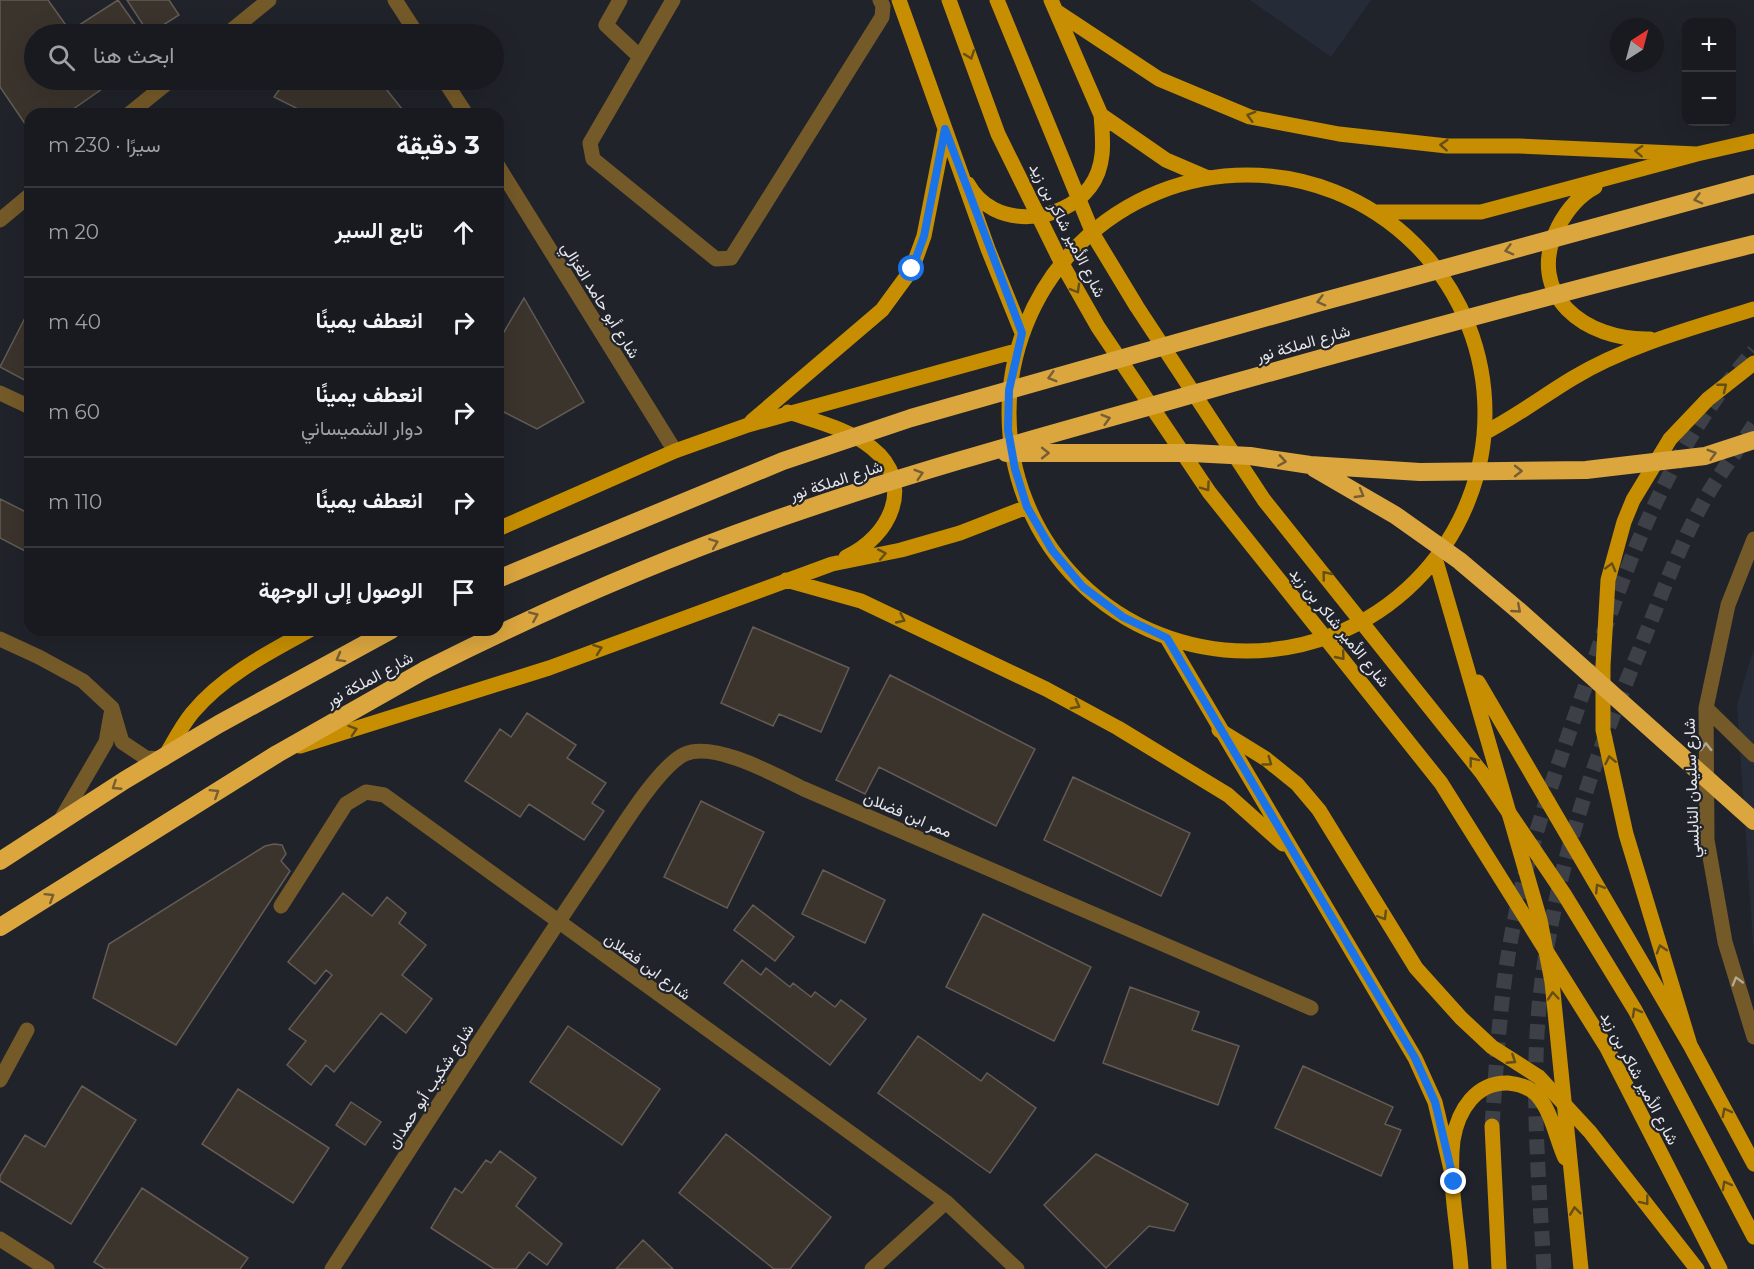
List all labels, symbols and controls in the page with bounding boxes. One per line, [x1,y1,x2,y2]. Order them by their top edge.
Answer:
north arrow [1610,18,1664,72]
map controls [1682,18,1736,126]
button: + [1682,18,1736,72]
search box [24,24,504,90]
icon: search [45,41,78,74]
text: ابحث هنا [93,42,174,69]
one-way arrow [962,49,975,60]
button: − [1682,72,1736,126]
one-way arrow [1246,111,1257,123]
text: 3 دقيقة [396,129,480,161]
text: سيرًا · 230 m [48,133,161,157]
one-way arrow [1439,139,1448,152]
one-way arrow [1634,144,1643,157]
street label: شارع الأمير شاكر بن زيد [1024,160,1110,301]
one-way arrow [1693,192,1703,204]
icon: ahead [447,216,480,249]
text: تابع السير [335,217,423,244]
text: 20 m [48,220,99,244]
street label: شارع أبو حامد الغزالي [554,239,644,364]
one-way arrow [1504,243,1515,255]
route start [898,255,924,281]
one-way arrow [1069,283,1081,293]
one-way arrow [1316,294,1326,307]
icon: right [447,306,480,339]
text: انعطف يمينًا [315,307,423,334]
text: 40 m [48,310,101,334]
street label: شارع الملكة نور [1253,321,1353,368]
one-way arrow [1048,369,1058,382]
text: انعطف يمينًا [315,381,423,408]
one-way arrow [1716,383,1727,394]
icon: right [447,396,480,429]
text: 60 m [48,400,100,424]
one-way arrow [1100,414,1111,426]
text: دوار الشميساني [301,416,423,440]
one-way arrow [1040,447,1049,459]
one-way arrow [1706,449,1717,461]
one-way arrow [1277,454,1286,466]
street label: شارع الملكة نور [786,456,886,507]
one-way arrow [1514,465,1523,477]
one-way arrow [913,469,924,481]
one-way arrow [1199,481,1210,492]
icon: right [447,486,480,519]
text: انعطف يمينًا [315,487,423,514]
one-way arrow [1354,487,1364,499]
text: 110 m [48,490,102,514]
one-way arrow [709,538,719,551]
one-way arrow [877,548,887,561]
one-way arrow [1604,562,1616,573]
street label: شارع الأمير شاكر بن زيد [1284,564,1394,692]
one-way arrow [1322,571,1333,582]
icon: arrive [447,576,480,609]
text: الوصول إلى الوجهة [258,577,423,604]
one-way arrow [1511,602,1521,613]
one-way arrow [527,611,538,623]
one-way arrow [894,612,905,624]
one-way arrow [593,644,603,657]
street label: شارع الملكة نور [321,648,417,713]
one-way arrow [1333,650,1344,661]
one-way arrow [335,651,346,662]
one-way arrow [1069,698,1080,709]
street label: شارع سليمان النابلسي [1680,718,1707,858]
one-way arrow [347,724,358,737]
one-way arrow [1700,743,1712,752]
one-way arrow [1262,754,1273,765]
one-way arrow [1604,756,1617,766]
one-way arrow [1469,757,1480,768]
one-way arrow [112,779,122,791]
street label: ممر ابن فضلان [861,787,955,842]
one-way arrow [209,788,219,800]
one-way arrow [1594,884,1606,894]
one-way arrow [44,892,54,904]
one-way arrow [1376,910,1388,920]
street label: شارع ابن فضلان [600,929,695,1006]
one-way arrow [1656,944,1668,955]
one-way arrow [1732,976,1744,987]
one-way arrow [1547,991,1560,1001]
street label: شارع الأمير شاكر بن زيد [1595,1008,1683,1149]
one-way arrow [1632,1008,1643,1019]
street label: شارع شكيب أبو حمدان [383,1020,479,1153]
one-way arrow [1506,1053,1517,1064]
one-way arrow [1722,1108,1734,1119]
route end [1440,1168,1466,1194]
one-way arrow [1722,1181,1733,1192]
one-way arrow [1638,1194,1649,1205]
one-way arrow [1570,1206,1582,1215]

